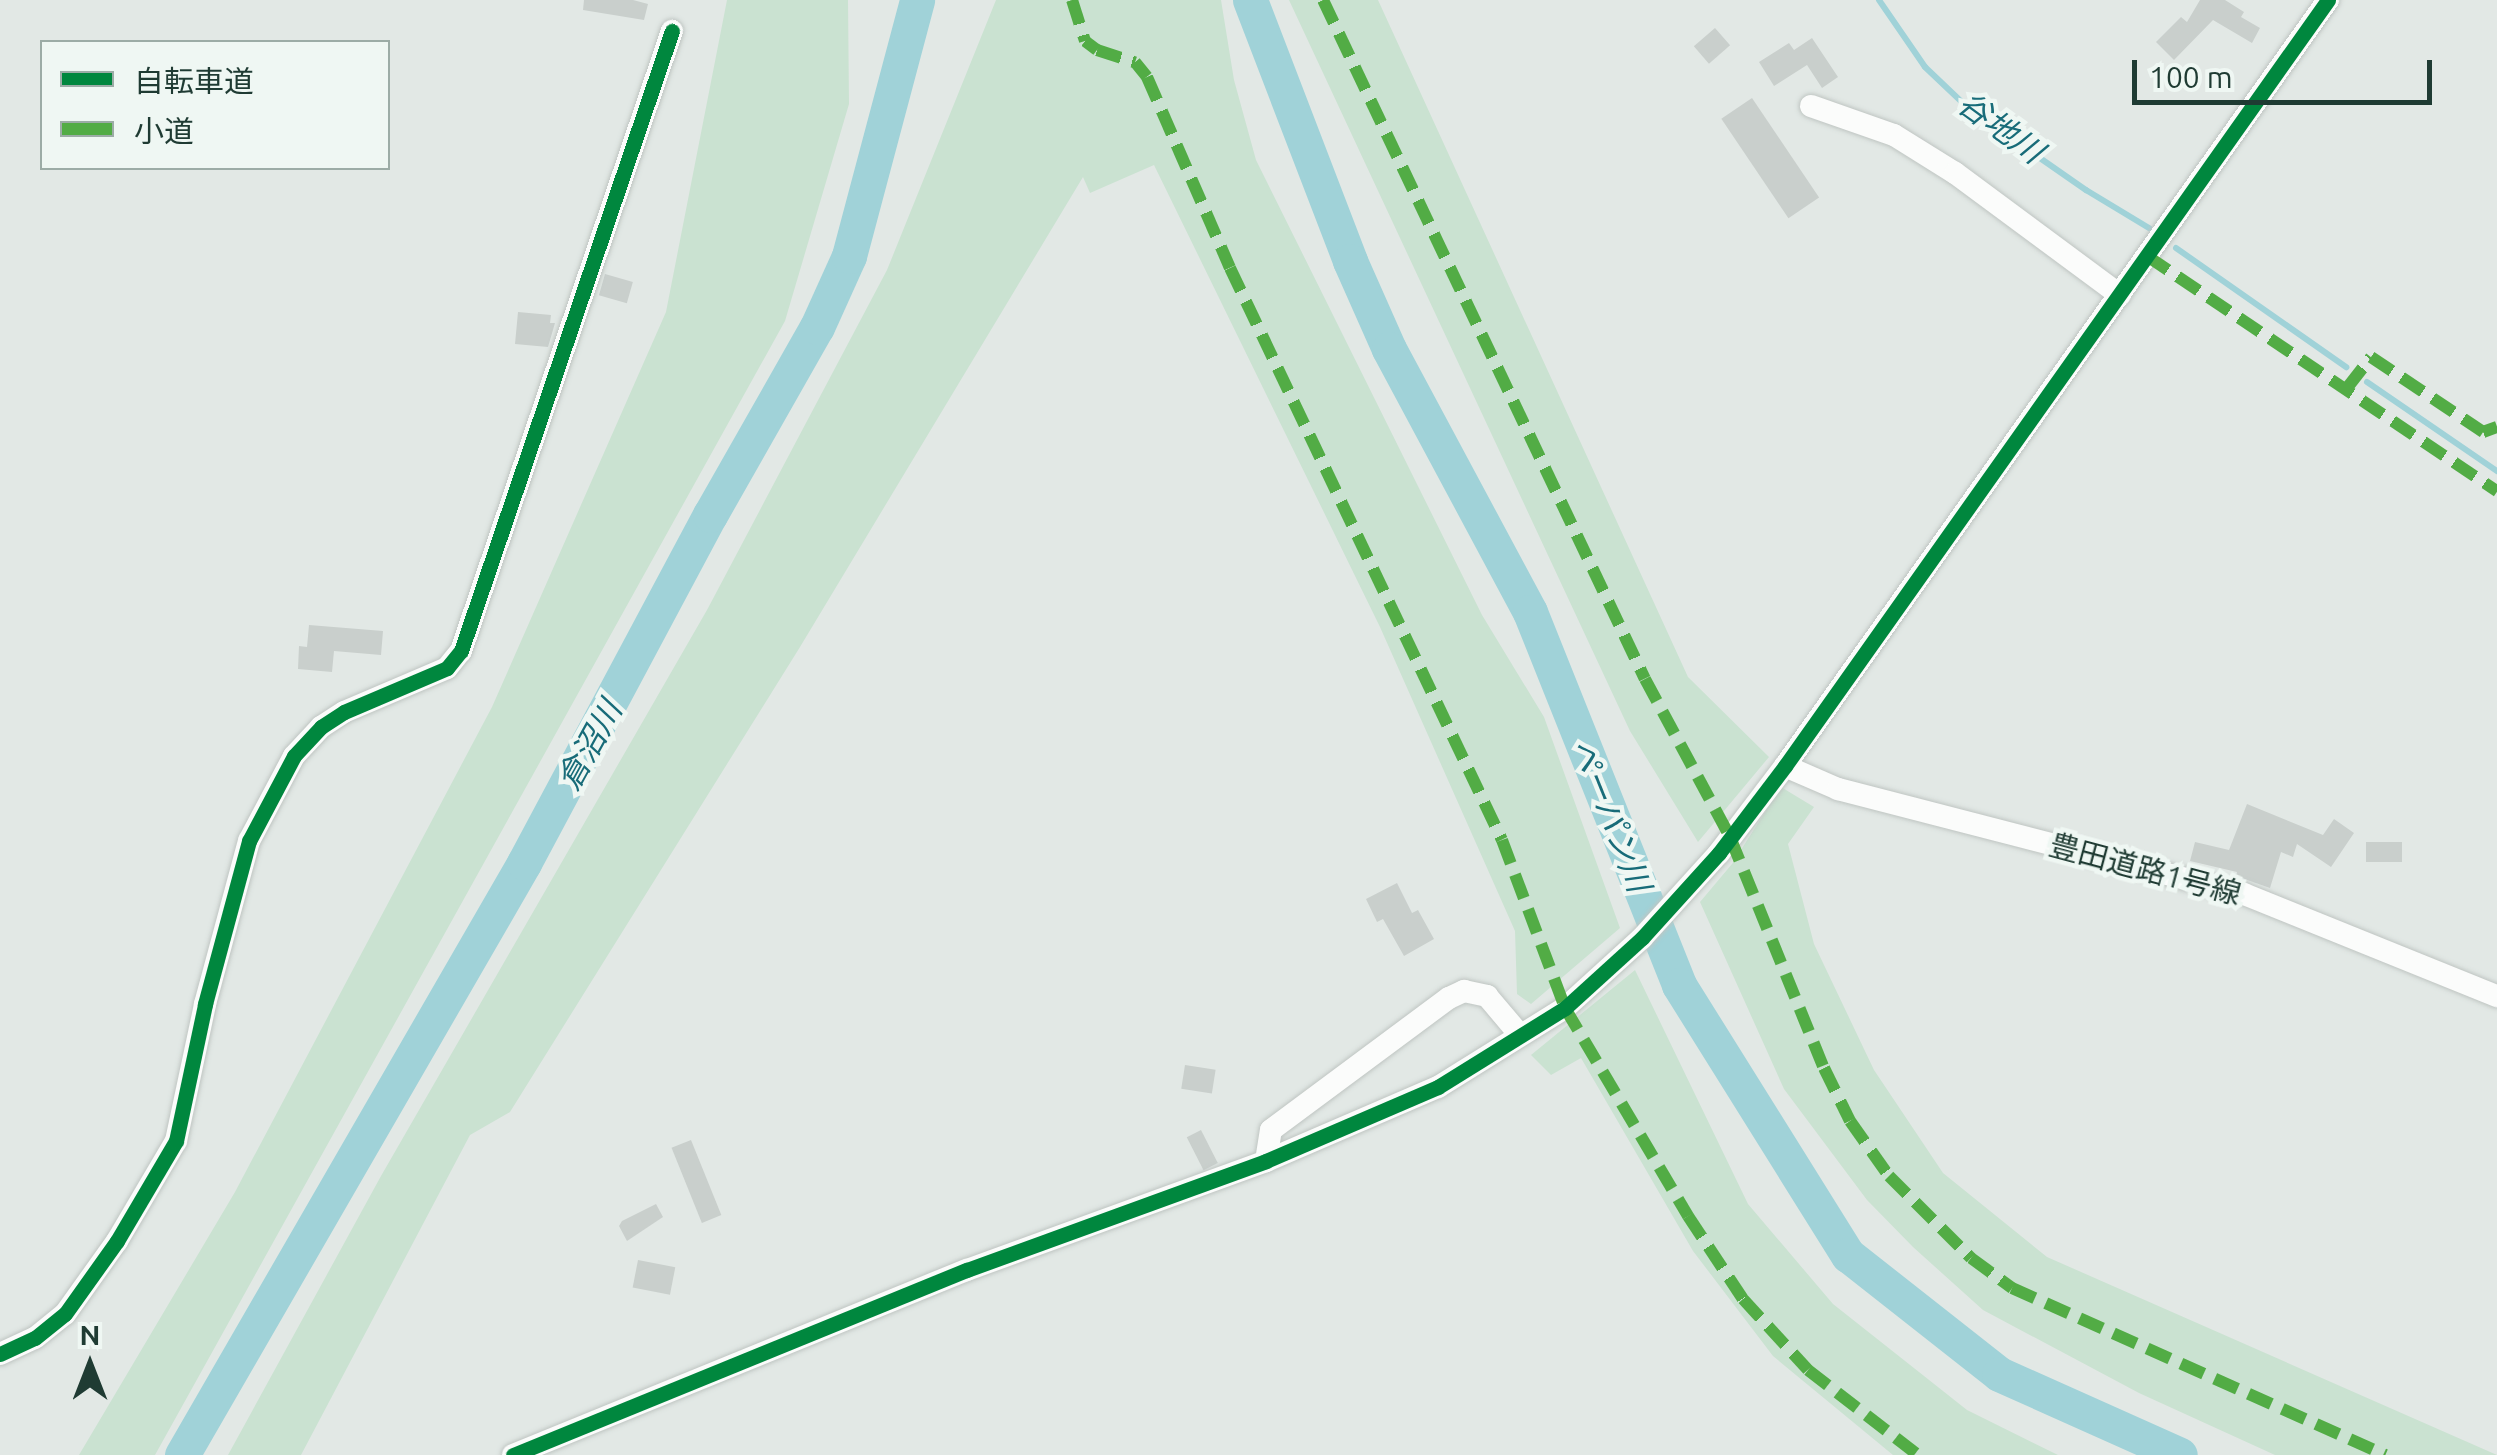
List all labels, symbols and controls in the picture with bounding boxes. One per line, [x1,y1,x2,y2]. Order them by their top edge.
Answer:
legend [40,40,390,170]
scale bar [2137,40,2437,102]
text: 100 m [2149,60,2233,94]
text: 自転車道 [134,64,254,98]
water label: 谷地川 [1951,83,2051,171]
text: 小道 [134,114,194,148]
water label: 倉沼川 [549,694,629,796]
water label: ペーパン川 [1563,734,1659,896]
street label: 豊田道路1号線 [2045,826,2245,912]
north arrow [40,1315,140,1415]
text: N [80,1319,100,1350]

